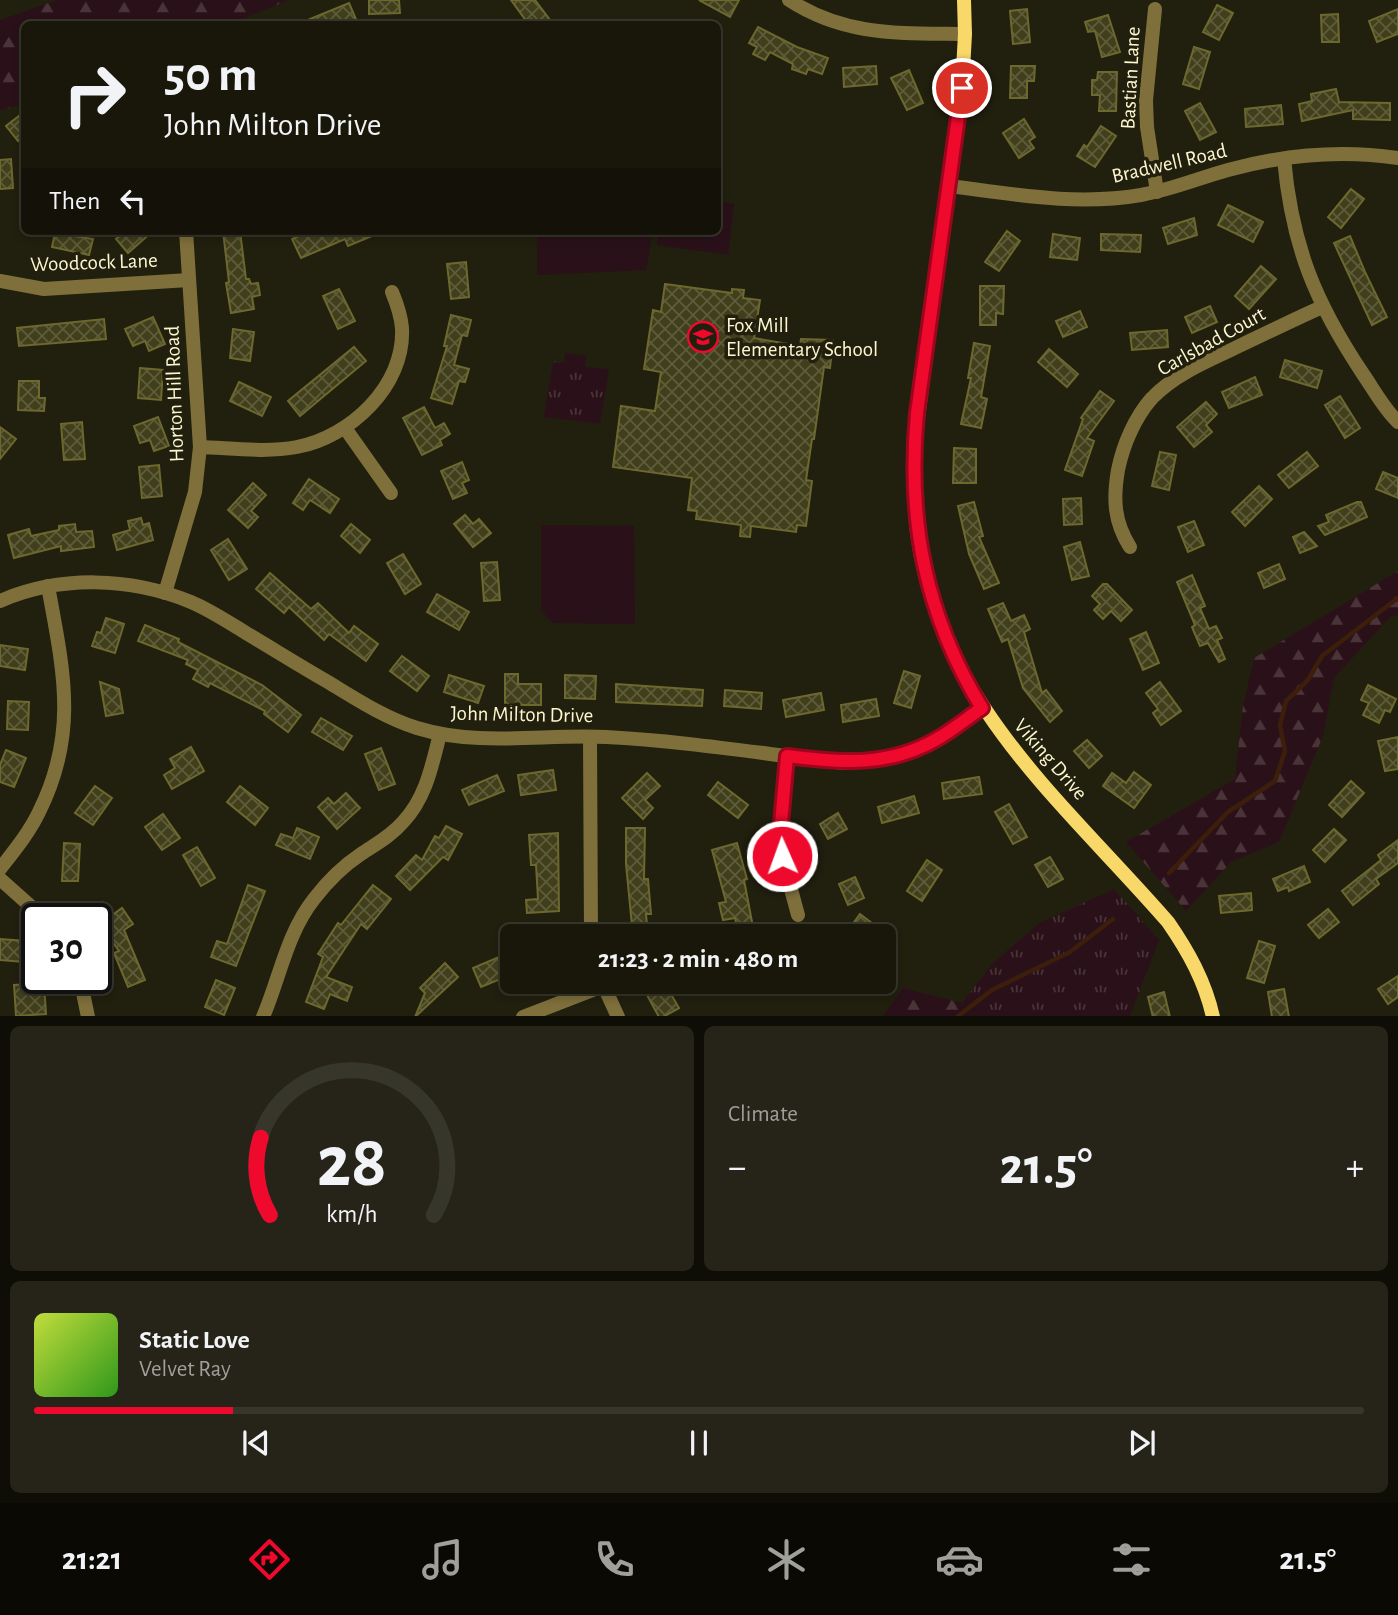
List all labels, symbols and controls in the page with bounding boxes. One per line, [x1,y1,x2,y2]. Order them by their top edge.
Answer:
street label: Bastian Lane [1117,26,1144,130]
icon: right [49,49,140,140]
text: 50 m [164,51,258,100]
pin [932,58,992,118]
icon: arrive [943,69,981,107]
text: John Milton Drive [164,109,382,141]
street label: Bradwell Road [1110,140,1229,187]
icon: left [114,182,152,220]
text: Then [49,188,100,214]
street label: Woodcock Lane [30,250,158,275]
street label: Carlsbad Court [1154,303,1269,380]
place label: Fox Mill Elementary School [726,315,878,360]
school or university icon: Fox Mill Elementary School [686,320,720,354]
street label: Horton Hill Road [162,325,187,463]
street label: John Milton Drive [450,703,594,726]
street label: Viking Drive [1010,715,1091,804]
position arrow [745,819,819,893]
speed limit sign: 30 [21,903,112,994]
text: 21:23 · 2 min · 480 m [598,946,798,972]
text: Climate [728,1103,798,1126]
text: 28 [317,1127,387,1200]
text: 21.5° [1000,1141,1092,1193]
text: − [728,1149,746,1187]
text: + [1346,1149,1364,1187]
text: km/h [326,1201,378,1226]
text: Static Love [139,1327,250,1353]
text: Velvet Ray [139,1358,231,1381]
icon: previous [237,1424,275,1462]
icon: pause [680,1424,718,1462]
icon: next [1123,1424,1161,1462]
icon: directions [245,1535,294,1584]
icon: music [418,1535,467,1584]
icon: phone [590,1535,639,1584]
icon: climate [762,1535,811,1584]
icon: car [935,1535,984,1584]
icon: filters [1107,1535,1156,1584]
text: 21:21 [62,1543,122,1575]
text: 21.5° [1279,1543,1336,1575]

